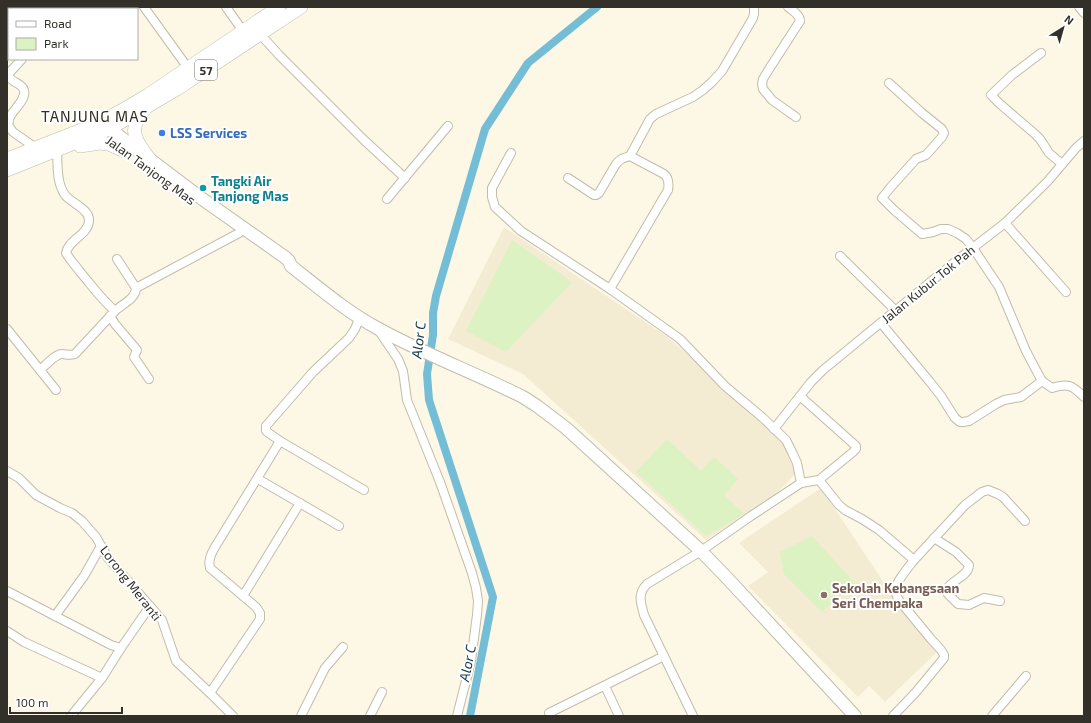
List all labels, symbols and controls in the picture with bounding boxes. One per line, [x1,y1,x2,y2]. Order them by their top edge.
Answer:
legend [8,8,138,60]
north arrow [1043,8,1083,48]
text: N [1062,12,1076,27]
text: Road [44,16,72,30]
text: Park [44,36,69,50]
road number: 57 [195,60,217,80]
district label: TANJUNG MAS [41,107,149,125]
place label: LSS Services [170,125,247,141]
marker: LSS Services [157,128,167,138]
street label: Jalan Tanjong Mas [103,132,199,208]
place label: Tangki Air Tanjong Mas [211,173,289,204]
marker: Tangki Air Tanjong Mas [198,183,208,193]
street label: Jalan Kubur Tok Pah [878,241,978,327]
water label: Alor C [407,321,429,360]
street label: Lorong Meranti [97,542,165,624]
place label: Sekolah Kebangsaan Seri Chempaka [832,580,960,611]
marker: Sekolah Kebangsaan Seri Chempaka [819,590,829,600]
water label: Alor C [455,643,479,684]
scale bar [10,689,122,715]
text: 100 m [16,695,48,709]

